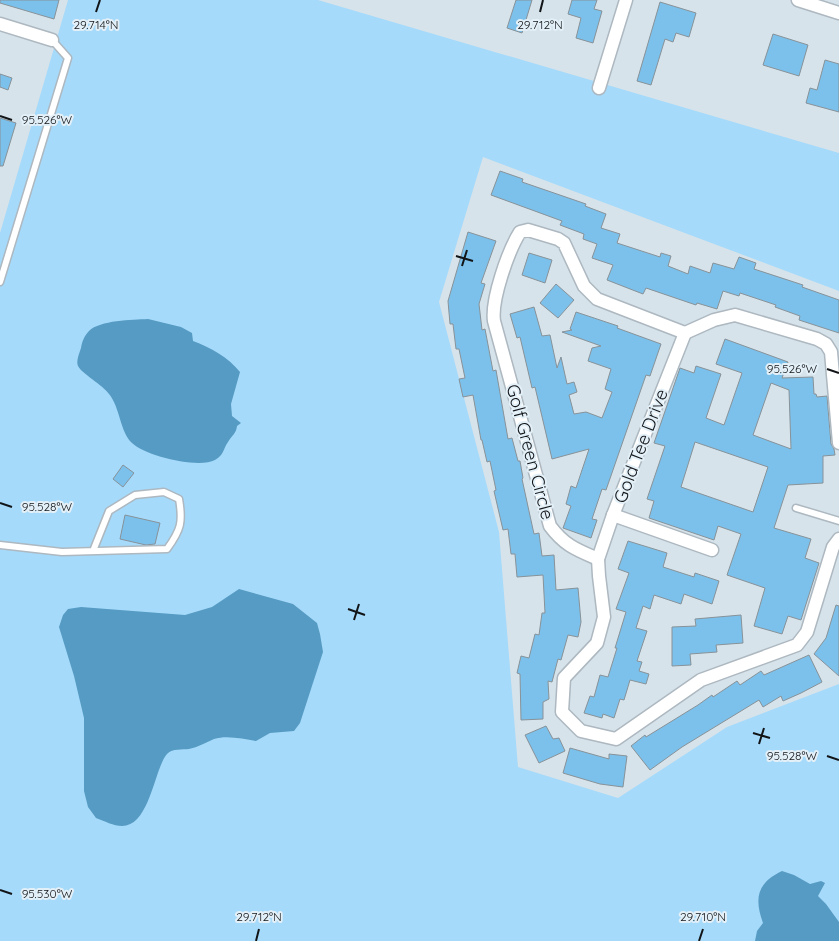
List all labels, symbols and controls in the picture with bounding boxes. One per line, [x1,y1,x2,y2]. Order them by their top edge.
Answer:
text: 29.714°N [73,17,119,32]
text: 29.712°N [517,17,563,32]
text: 95.526°W [22,112,73,127]
text: 95.526°W [767,361,818,376]
street label: Golf Green Circle [501,382,560,522]
street label: Gold Tee Drive [608,385,673,506]
text: 95.528°W [22,499,73,514]
text: 95.528°W [767,748,818,763]
text: 95.530°W [22,886,73,901]
text: 29.712°N [236,909,282,924]
text: 29.710°N [680,909,726,924]

